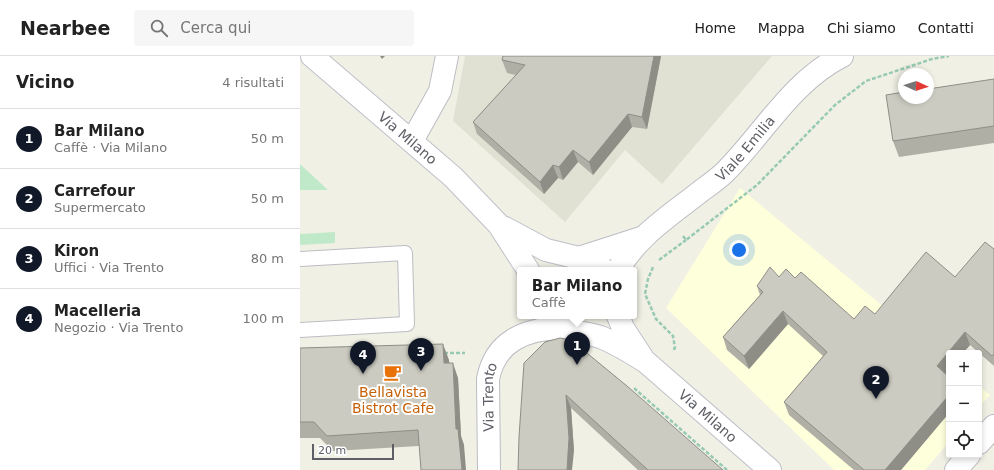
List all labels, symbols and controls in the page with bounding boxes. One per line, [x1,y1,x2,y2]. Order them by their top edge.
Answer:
search box [134,10,414,46]
text: Nearbee [20,17,110,39]
icon: search [148,17,170,39]
text: Cerca qui [180,19,251,37]
text: Home [695,20,736,36]
text: Mappa [758,20,805,36]
text: Chi siamo [827,20,896,36]
text: Contatti [918,20,974,36]
north arrow [898,68,934,104]
text: Vicino [16,72,74,92]
text: 4 risultati [222,75,284,90]
street label: Via Milano [375,108,440,168]
street label: Viale Emilia [713,113,778,185]
text: Bar Milano [54,122,145,140]
text: 1 [24,131,34,146]
text: 50 m [251,131,284,146]
text: Caffè · Via Milano [54,140,167,155]
text: Carrefour [54,182,135,200]
text: 2 [24,191,34,206]
text: 50 m [251,191,284,206]
text: Supermercato [54,200,146,215]
your location [729,240,749,260]
text: Kiron [54,242,99,260]
text: 3 [24,251,34,266]
text: 80 m [251,251,284,266]
text: Uffici · Via Trento [54,260,164,275]
popup [517,267,637,319]
text: Bar Milano [532,277,622,295]
text: Caffè [532,295,566,310]
text: Macelleria [54,302,141,320]
text: 4 [24,311,34,326]
text: 100 m [242,311,284,326]
text: Negozio · Via Trento [54,320,183,335]
pin: 1 [564,332,590,365]
pin: 3 [408,338,434,371]
pin: 4 [350,341,376,374]
map controls [946,350,982,458]
button: + [946,350,982,386]
street label: Via Trento [480,360,500,432]
cafe icon: Bellavista Bistrot Cafe [383,362,403,382]
pin: 2 [863,366,889,399]
place label: Bellavista Bistrot Cafe [352,384,434,416]
street label: Via Milano [675,386,740,446]
button: − [946,386,982,422]
button: locate [946,422,982,458]
scale bar [312,442,394,461]
text: 20 m [318,444,346,457]

